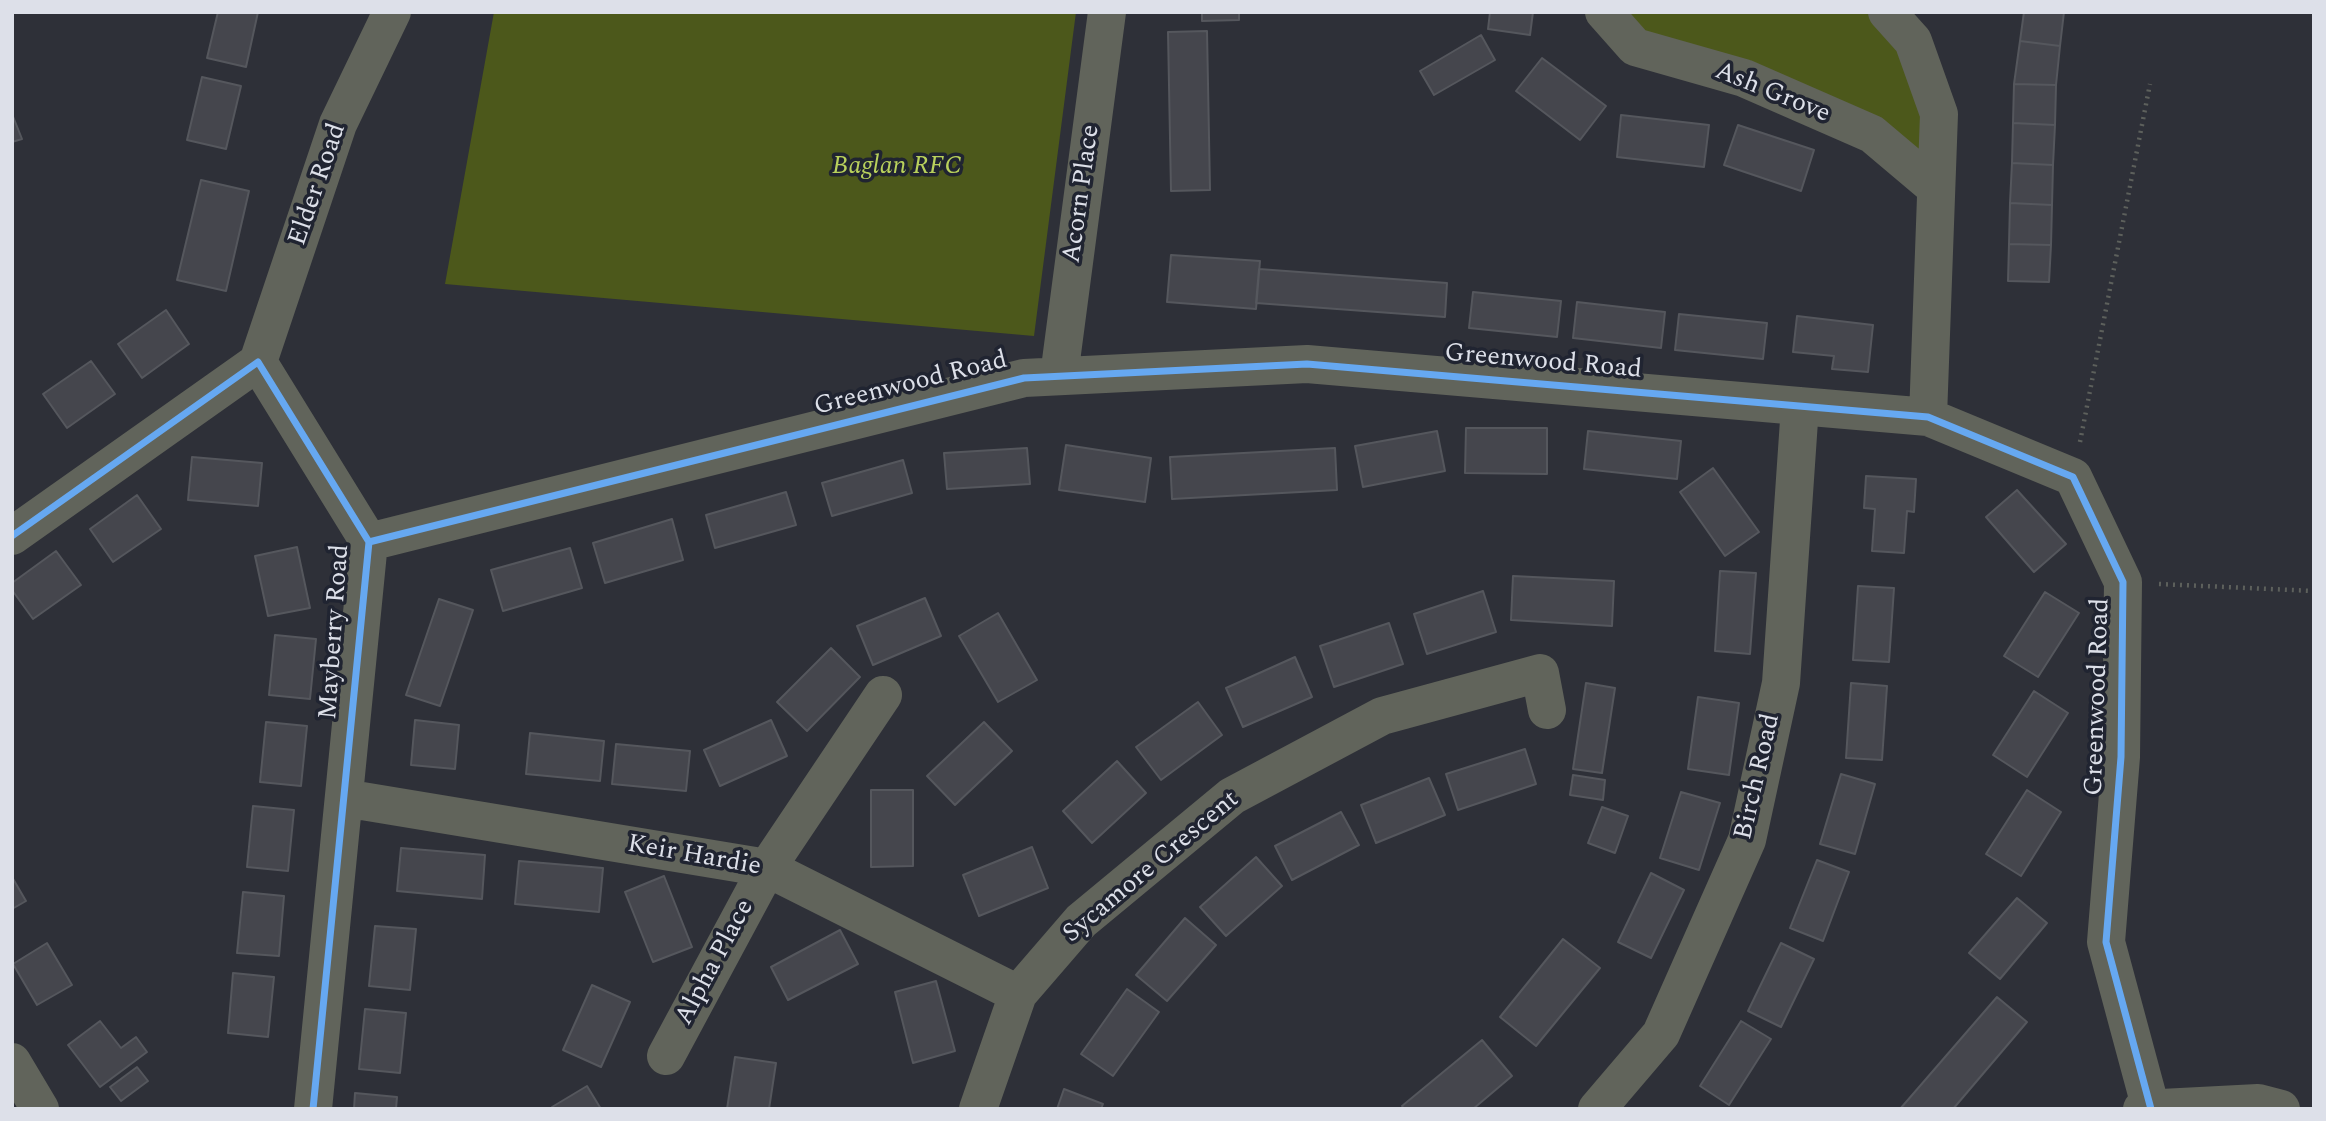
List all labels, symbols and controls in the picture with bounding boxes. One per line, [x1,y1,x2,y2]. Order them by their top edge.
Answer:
street label: Ash Grove [1710,57,1834,131]
street label: Elder Road [284,120,354,250]
street label: Acorn Place [1058,123,1108,265]
park label: Baglan RFC [832,152,962,184]
street label: Greenwood Road [1443,339,1643,387]
street label: Greenwood Road [811,346,1011,424]
street label: Mayberry Road [314,543,358,721]
street label: Greenwood Road [2080,598,2118,796]
street label: Birch Road [1729,711,1789,843]
street label: Sycamore Crescent [1058,785,1246,951]
street label: Keir Hardie [625,830,763,884]
street label: Alpha Place [670,895,762,1031]

